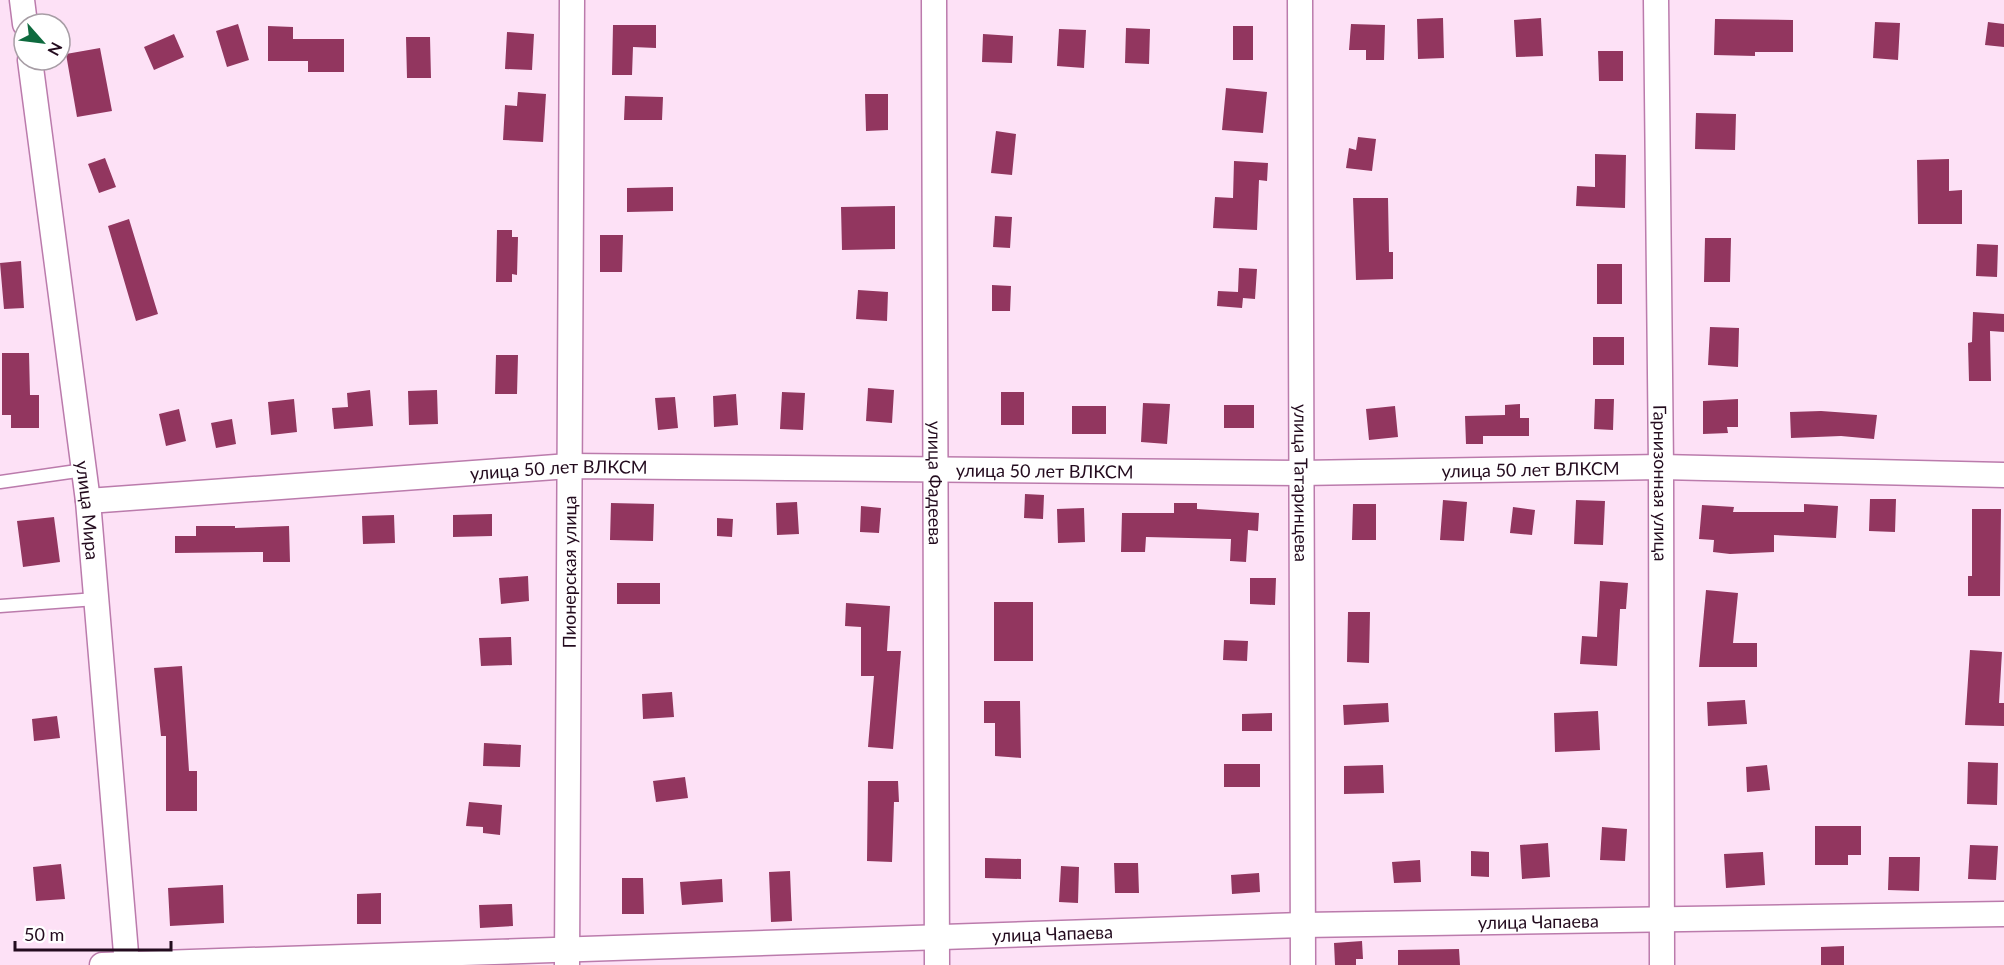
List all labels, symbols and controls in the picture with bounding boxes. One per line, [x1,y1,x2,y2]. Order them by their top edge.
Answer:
north arrow [12,12,72,72]
text: N [44,39,67,59]
street label: улица Татаринцева [1290,404,1313,562]
street label: Гарнизонная улица [1649,404,1672,561]
street label: улица Фадеева [924,421,947,545]
street label: улица 50 лет ВЛКСМ [469,455,648,484]
street label: улица 50 лет ВЛКСМ [1442,457,1620,482]
street label: улица Мира [72,459,104,561]
street label: улица 50 лет ВЛКСМ [956,459,1134,482]
street label: Пионерская улица [558,495,580,649]
street label: улица Чапаева [1478,909,1599,933]
scale bar [15,914,171,952]
street label: улица Чапаева [992,920,1113,946]
text: 50 m [24,923,64,945]

